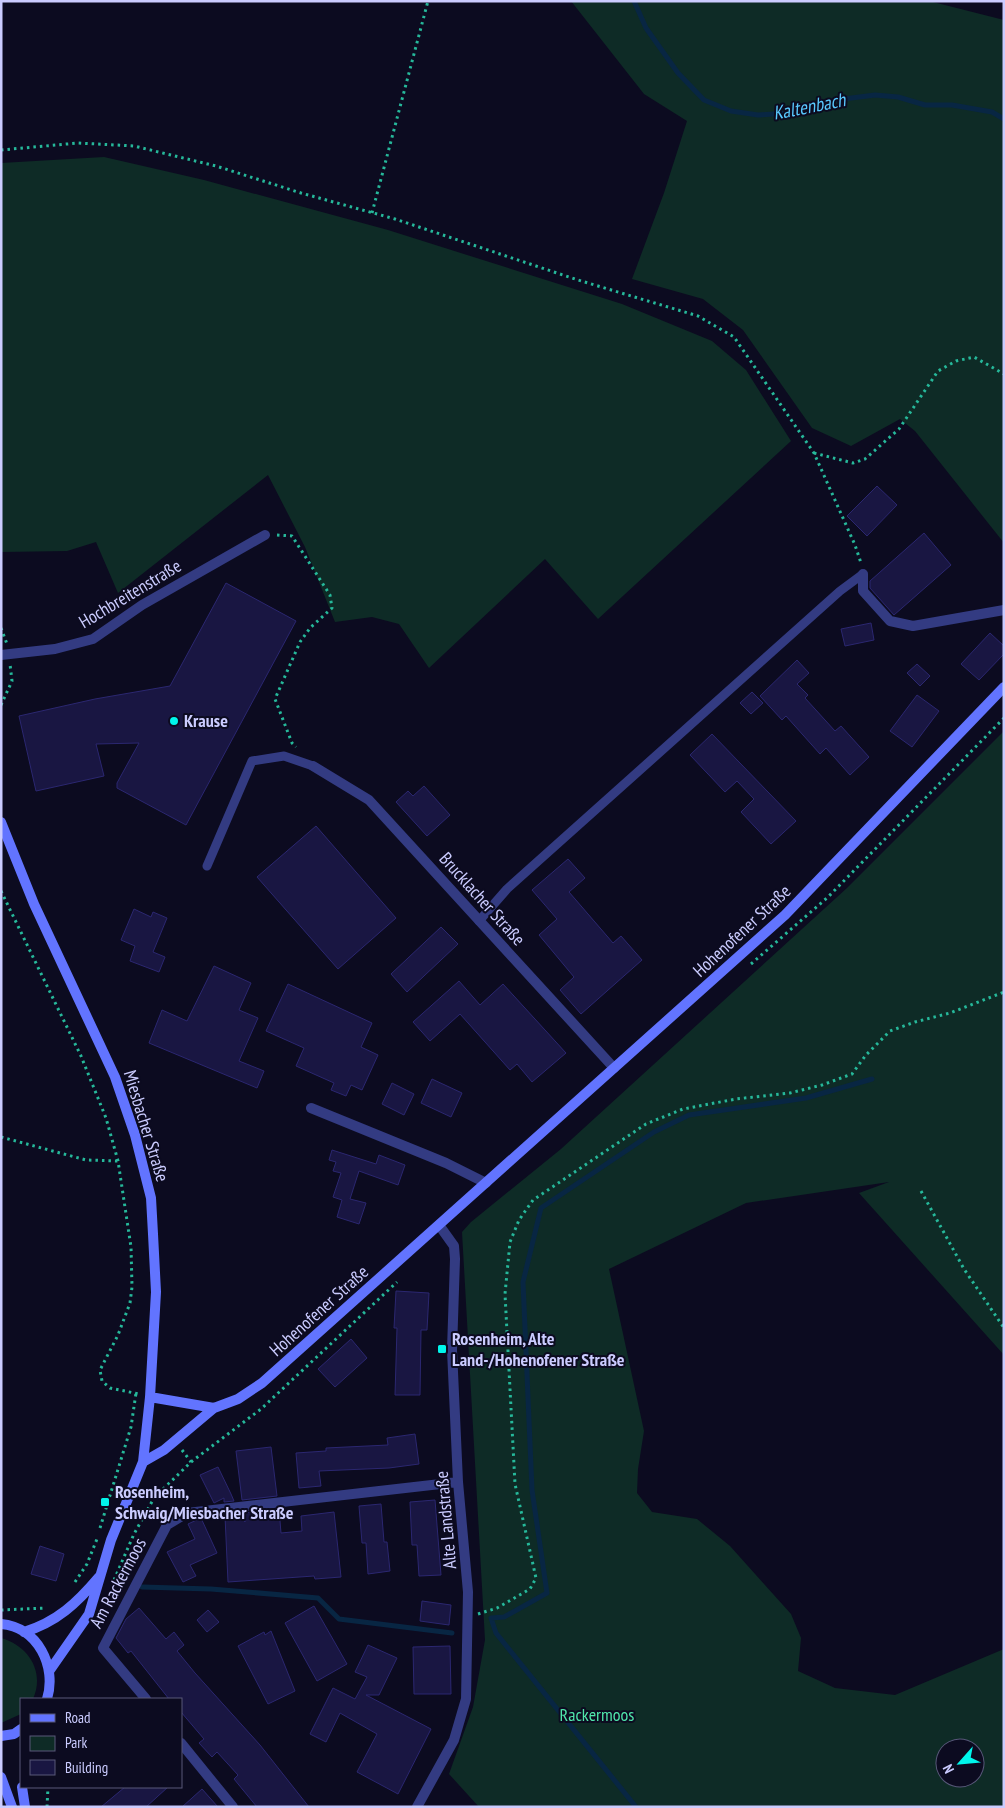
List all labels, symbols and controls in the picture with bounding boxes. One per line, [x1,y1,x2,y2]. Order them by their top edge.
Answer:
water label: Kaltenbach [771,87,849,125]
street label: Hochbreitenstraße [74,554,185,633]
place label: Krause [184,709,228,732]
marker: Krause [168,715,180,727]
street label: Brucklacher Straße [435,847,530,950]
street label: Hohenofener Straße [688,880,795,982]
street label: Miesbacher Straße [119,1067,174,1184]
street label: Hohenofener Straße [264,1260,373,1361]
place label: Rosenheim, Alte Land-/Hohenofener Straße [452,1327,625,1371]
marker: Rosenheim, Alte Land-/Hohenofener Straße [436,1343,448,1355]
street label: Alte Landstraße [430,1470,461,1570]
place label: Rosenheim, Schwaig/Miesbacher Straße [115,1480,294,1524]
marker: Rosenheim, Schwaig/Miesbacher Straße [99,1496,111,1508]
street label: Am Rackermoos [84,1534,151,1632]
legend [20,1698,182,1788]
park label: Rackermoos [560,1703,634,1726]
text: Road [65,1708,91,1727]
text: Park [65,1733,87,1752]
north arrow [935,1738,985,1788]
text: Building [65,1758,108,1777]
text: N [939,1761,958,1776]

